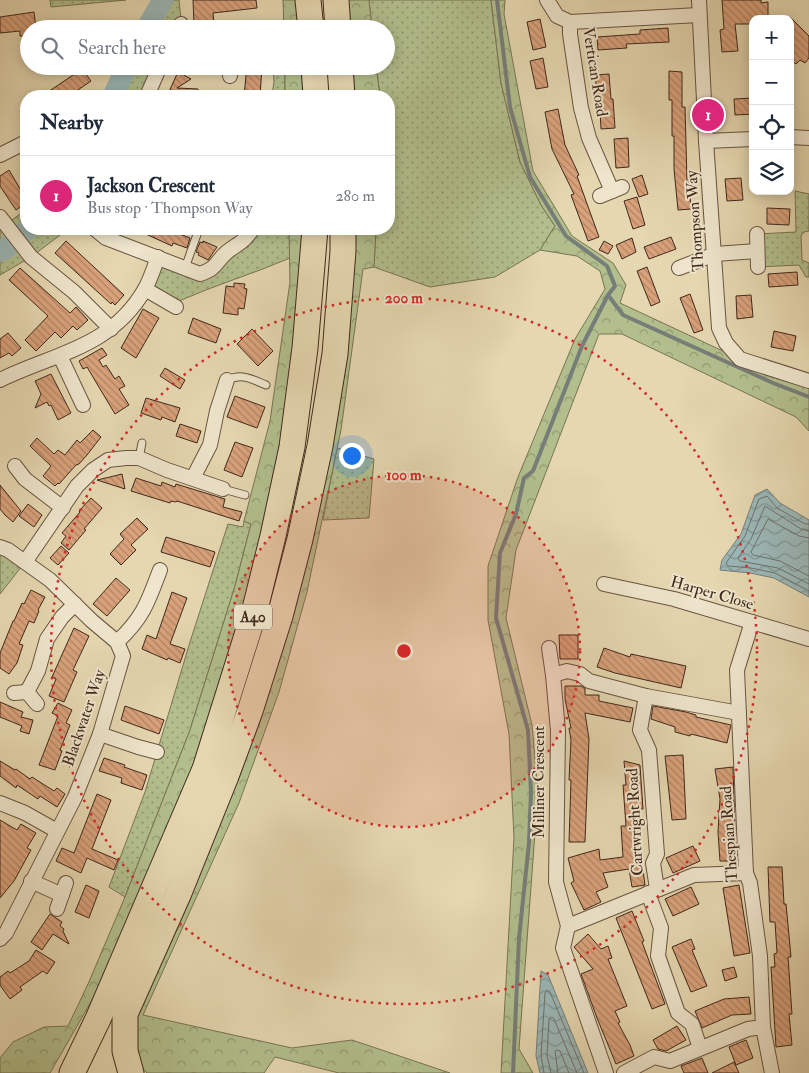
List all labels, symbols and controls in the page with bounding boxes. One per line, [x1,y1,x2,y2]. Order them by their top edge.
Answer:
map controls [749,15,794,195]
button: + [749,15,794,60]
search box [20,20,395,75]
street label: Vertican Road [578,26,612,118]
icon: search [38,34,66,62]
text: Search here [78,36,166,60]
button: − [749,60,794,105]
pin: 1 [692,96,724,134]
button: locate [749,105,794,150]
text: Nearby [40,109,103,136]
button: layers [749,150,794,195]
street label: Thompson Way [681,169,710,272]
text: Jackson Crescent [87,174,215,198]
text: 1 [53,186,59,206]
text: 280 m [335,186,375,206]
text: Bus stop · Thompson Way [87,198,252,218]
text: 200 m [385,289,423,308]
your location [339,443,365,469]
text: 100 m [386,466,422,485]
street label: Harper Close [668,572,756,615]
road number: A40 [234,604,272,630]
centre of rings [395,642,413,660]
street label: Blackwater Way [58,666,110,769]
street label: Milliner Crescent [529,726,549,838]
street label: Cartwright Road [622,768,648,876]
street label: Thespian Road [716,785,743,883]

